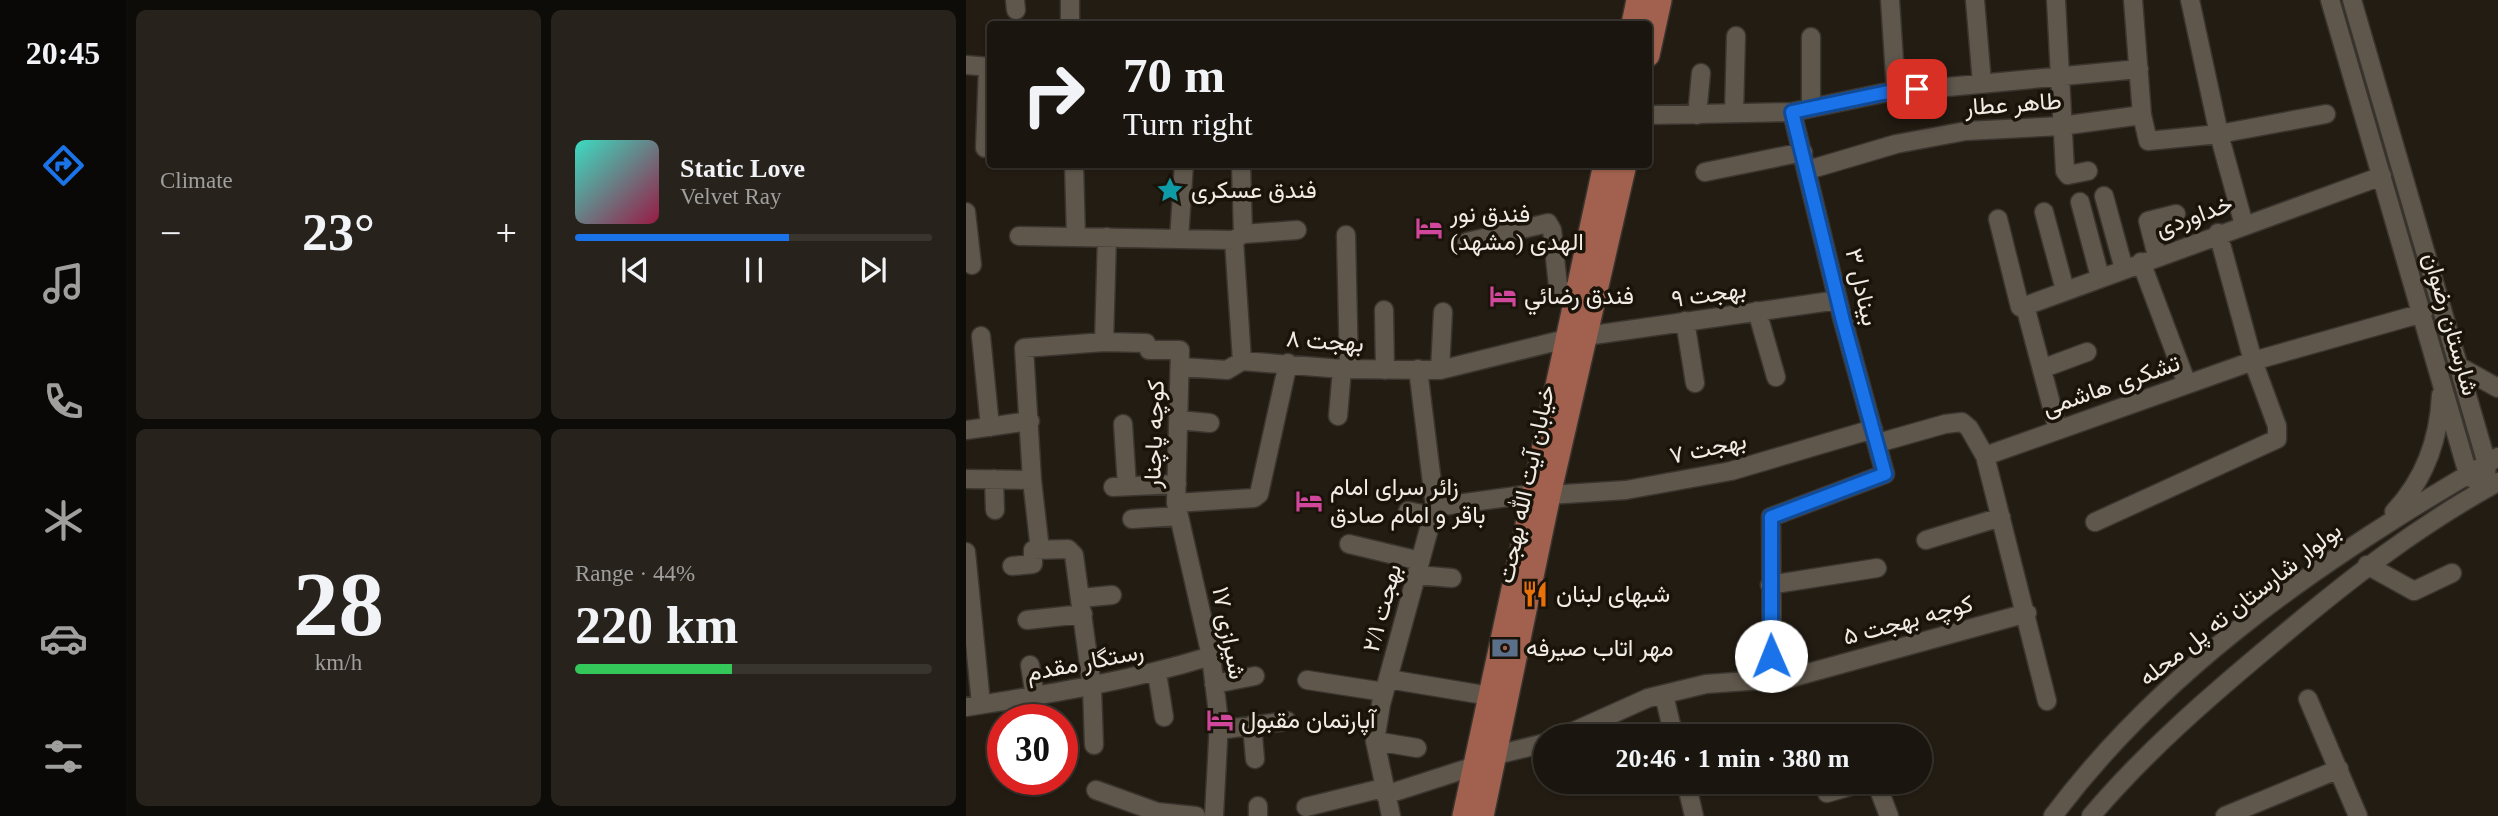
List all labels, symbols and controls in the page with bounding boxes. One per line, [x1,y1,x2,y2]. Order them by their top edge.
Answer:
text: 20:45 [26,35,100,71]
text: 70 m [1123,48,1225,103]
icon: right [1008,49,1099,140]
pin [1887,59,1947,119]
icon: arrive [1898,70,1936,108]
street label: طاهر عطار [1963,88,2062,122]
text: Turn right [1123,106,1253,142]
icon: directions [39,141,88,190]
text: Static Love [680,154,805,183]
text: Climate [160,168,233,193]
place icon: فندق عسکری [1155,175,1185,205]
place label: فندق عسکری [1191,177,1317,205]
text: Velvet Ray [680,184,782,209]
street label: خداوردی [2152,190,2237,244]
place label: فندق نور الهدى (مشهد) [1449,201,1584,257]
text: 23° [302,204,375,261]
text: − [160,212,181,254]
text: + [496,212,517,254]
hotel icon: فندق نور الهدى (مشهد) [1414,213,1444,243]
street label: بینادل ۳ [1839,246,1884,329]
street label: شارستان رضوان [2416,250,2484,399]
icon: previous [616,251,654,289]
icon: pause [735,251,773,289]
icon: next [854,251,892,289]
icon: music [39,259,88,308]
street label: بهجت ۹ [1670,276,1748,314]
hotel icon: فندق رضائي [1488,281,1518,311]
place label: فندق رضائي [1524,283,1634,315]
street label: بهجت ۸ [1285,325,1365,359]
street label: تشکری هاشمی [2039,349,2184,423]
icon: phone [39,377,88,426]
street label: کوچه پاچنار [1139,379,1172,490]
street label: خیابان آیت الله بهجت [1491,382,1562,586]
street label: بهجت ۷ [1667,427,1749,471]
place label: زائر سرای امام باقر و امام صادق [1330,474,1486,531]
hotel icon: زائر سرای امام باقر و امام صادق [1294,486,1324,516]
icon: climate [39,496,88,545]
street label: بولوار شارستان ته پل محله [2134,517,2348,693]
text: 28 [293,554,384,655]
text: Range · 44% [575,561,695,586]
street label: بهجت ۲/۱ [1358,561,1408,655]
restaurant icon: شبهای لبنان [1520,579,1550,609]
place label: شبهای لبنان [1556,581,1670,609]
street label: شیرازی ۱۷ [1205,584,1251,682]
street label: کوچه بهجت ۵ [1840,590,1977,653]
text: 220 km [575,597,738,654]
icon: car [39,614,88,663]
position arrow [1734,619,1808,693]
bank icon: مهر اتاب صيرفه [1490,633,1520,663]
place label: مهر اتاب صيرفه [1526,635,1673,663]
street label: رستگار مقدم [1024,638,1146,689]
text: km/h [315,650,362,675]
speed limit sign: 30 [987,704,1078,795]
hotel icon: آپارتمان مقبول [1205,705,1235,735]
place label: آپارتمان مقبول [1241,707,1378,736]
icon: filters [39,732,88,781]
text: 20:46 · 1 min · 380 m [1616,744,1850,773]

